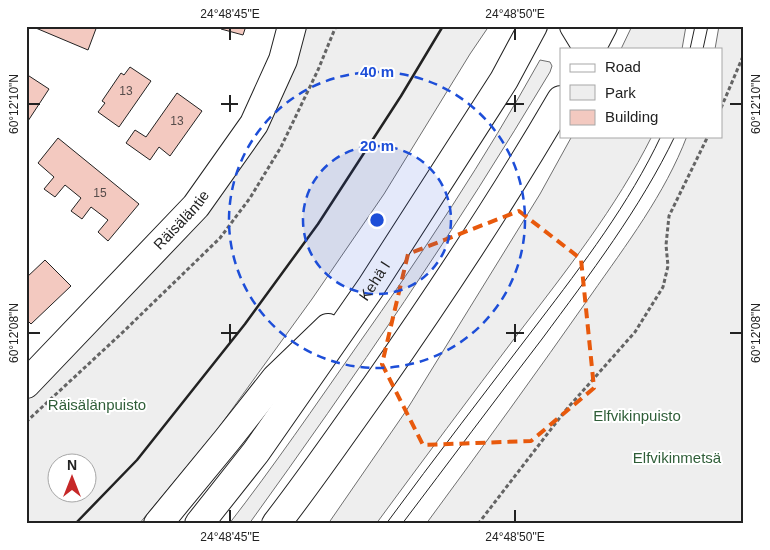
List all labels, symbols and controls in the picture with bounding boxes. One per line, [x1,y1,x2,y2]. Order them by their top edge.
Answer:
text: 24°48'45"E [200,7,260,21]
text: 24°48'50"E [485,7,545,21]
legend [560,48,722,138]
text: Road [605,58,641,75]
text: 40 m [360,63,394,80]
text: 60°12'10"N [7,74,21,134]
text: 60°12'10"N [749,74,763,134]
house number: 13 [119,84,133,98]
text: Park [605,84,636,101]
text: Building [605,108,658,125]
house number: 13 [170,114,184,128]
text: 20 m [360,137,394,154]
house number: 15 [93,186,107,200]
street label: Räisäläntie [150,187,212,253]
centre of rings [368,211,386,229]
street label: Kehä I [355,258,393,304]
text: 60°12'08"N [7,303,21,363]
text: 60°12'08"N [749,303,763,363]
park label: Räisälänpuisto [48,396,146,413]
park label: Elfvikinpuisto [593,407,681,424]
park label: Elfvikinmetsä [633,449,722,466]
north arrow [48,452,98,502]
text: N [67,457,77,473]
text: 24°48'45"E [200,530,260,544]
text: 24°48'50"E [485,530,545,544]

